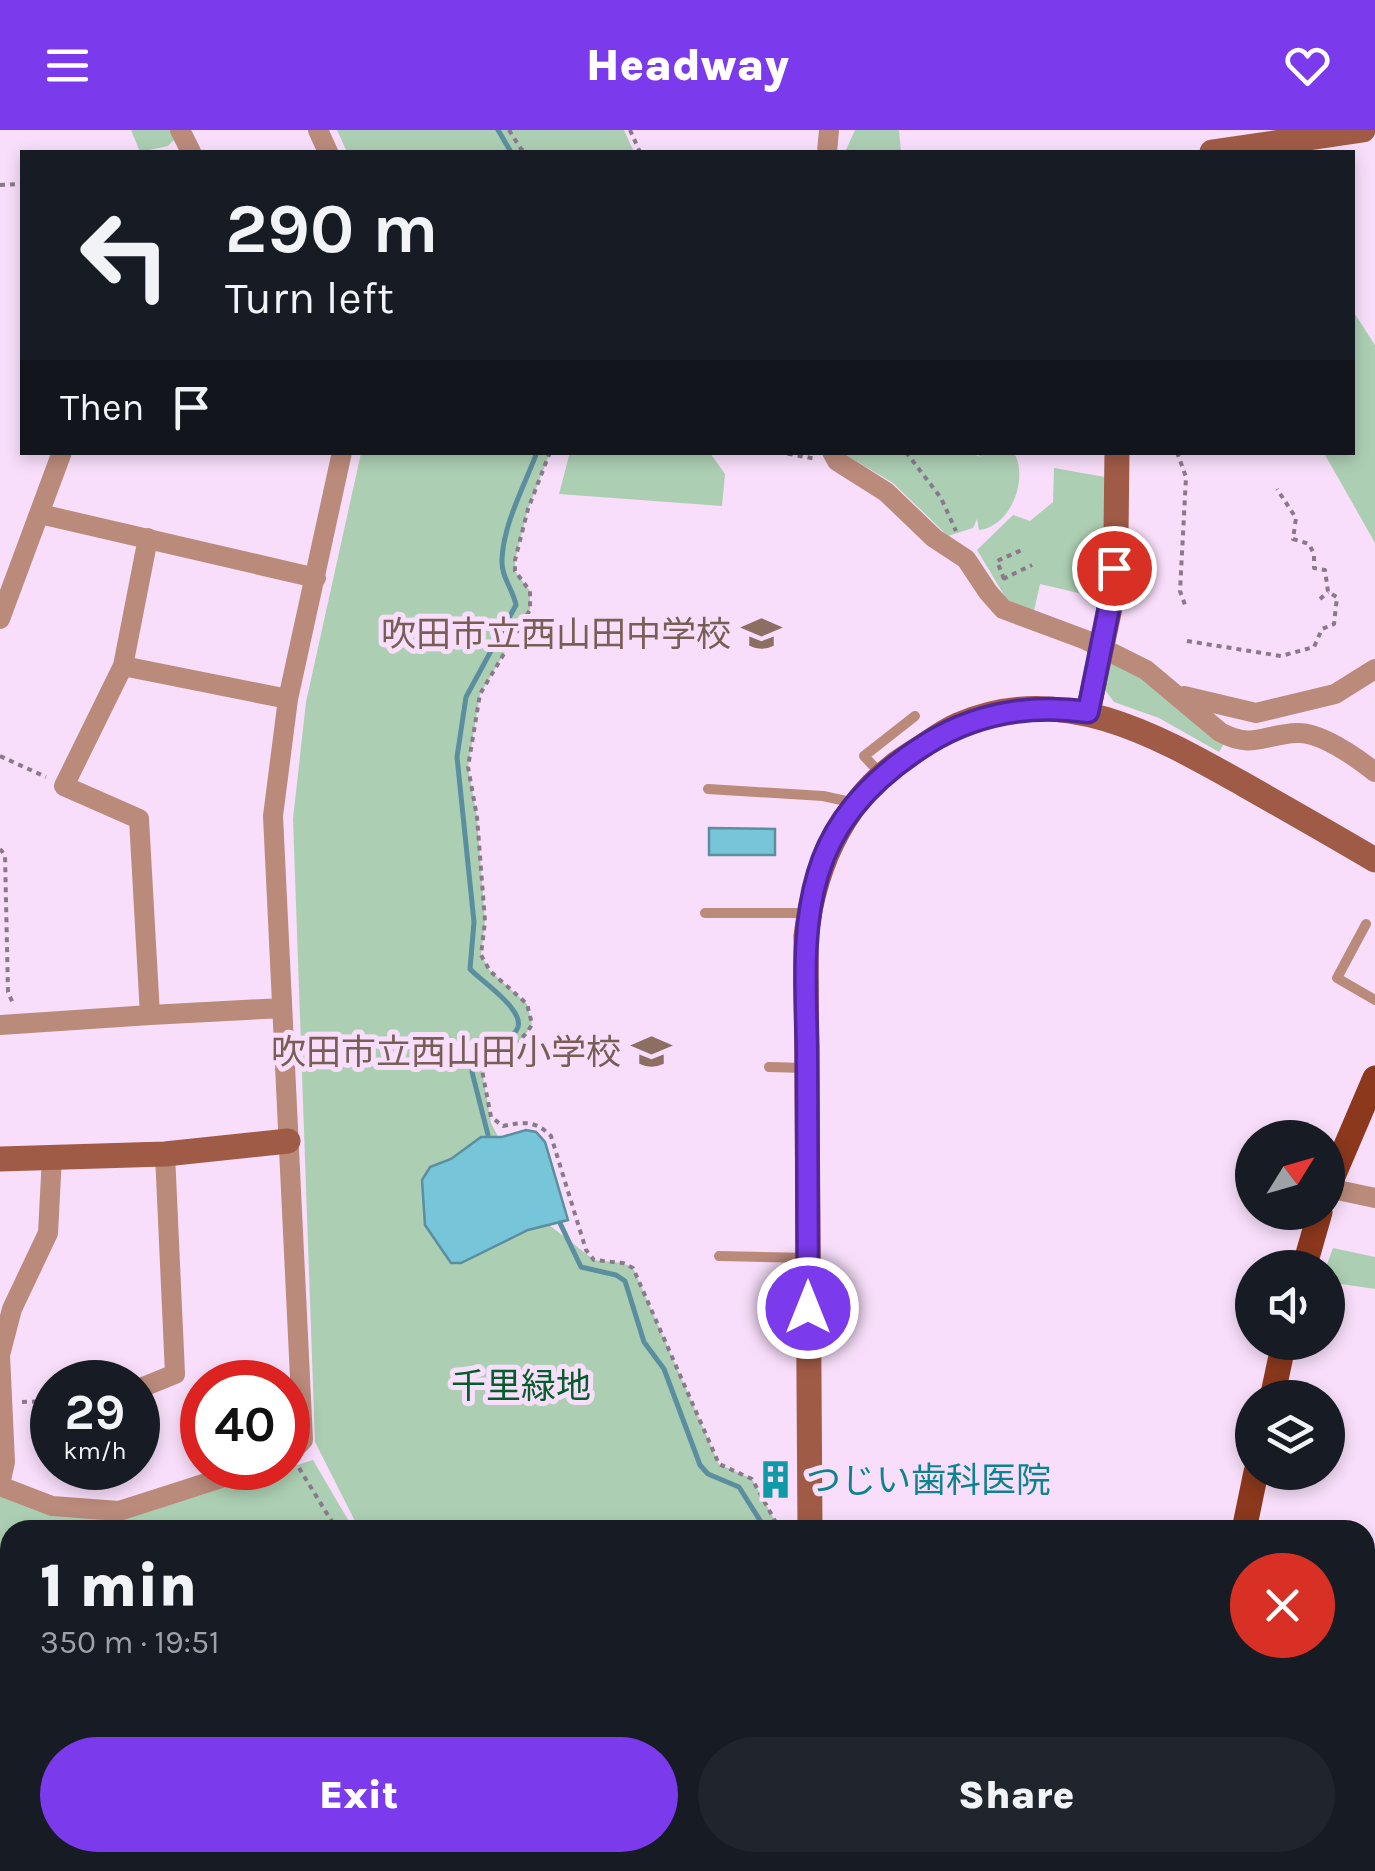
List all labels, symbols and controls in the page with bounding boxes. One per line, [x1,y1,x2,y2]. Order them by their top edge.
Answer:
icon: menu [40,38,95,93]
icon: heart [1280,38,1335,93]
text: Headway [586,39,789,91]
text: 290 m [225,188,438,270]
icon: left [60,190,190,320]
text: Turn left [225,272,394,324]
icon: arrive [164,380,219,435]
text: Then [60,385,144,430]
pin [1072,526,1157,611]
icon: arrive [1087,541,1142,596]
school or university icon: 吹田市立西山田中学校 [740,613,782,655]
place label: 吹田市立西山田中学校 [381,614,731,655]
school or university icon: 吹田市立西山田小学校 [630,1031,672,1073]
place label: 吹田市立西山田小学校 [271,1032,621,1073]
north arrow [1235,1120,1345,1230]
map controls [1235,1120,1345,1490]
button: sound [1235,1250,1345,1360]
position arrow [756,1256,860,1360]
speed limit sign: 40 [180,1360,310,1490]
park label: 千里緑地 [451,1366,591,1407]
button: layers [1235,1380,1345,1490]
text: 29 [65,1383,125,1442]
text: km/h [63,1436,127,1465]
building icon: つじい歯科医院 [755,1459,797,1501]
place label: つじい歯科医院 [806,1460,1051,1501]
text: 1 min [40,1551,197,1621]
button: close [1230,1553,1335,1658]
text: 350 m · 19:51 [40,1624,220,1661]
button: Exit [40,1737,678,1852]
button: Share [698,1737,1335,1852]

